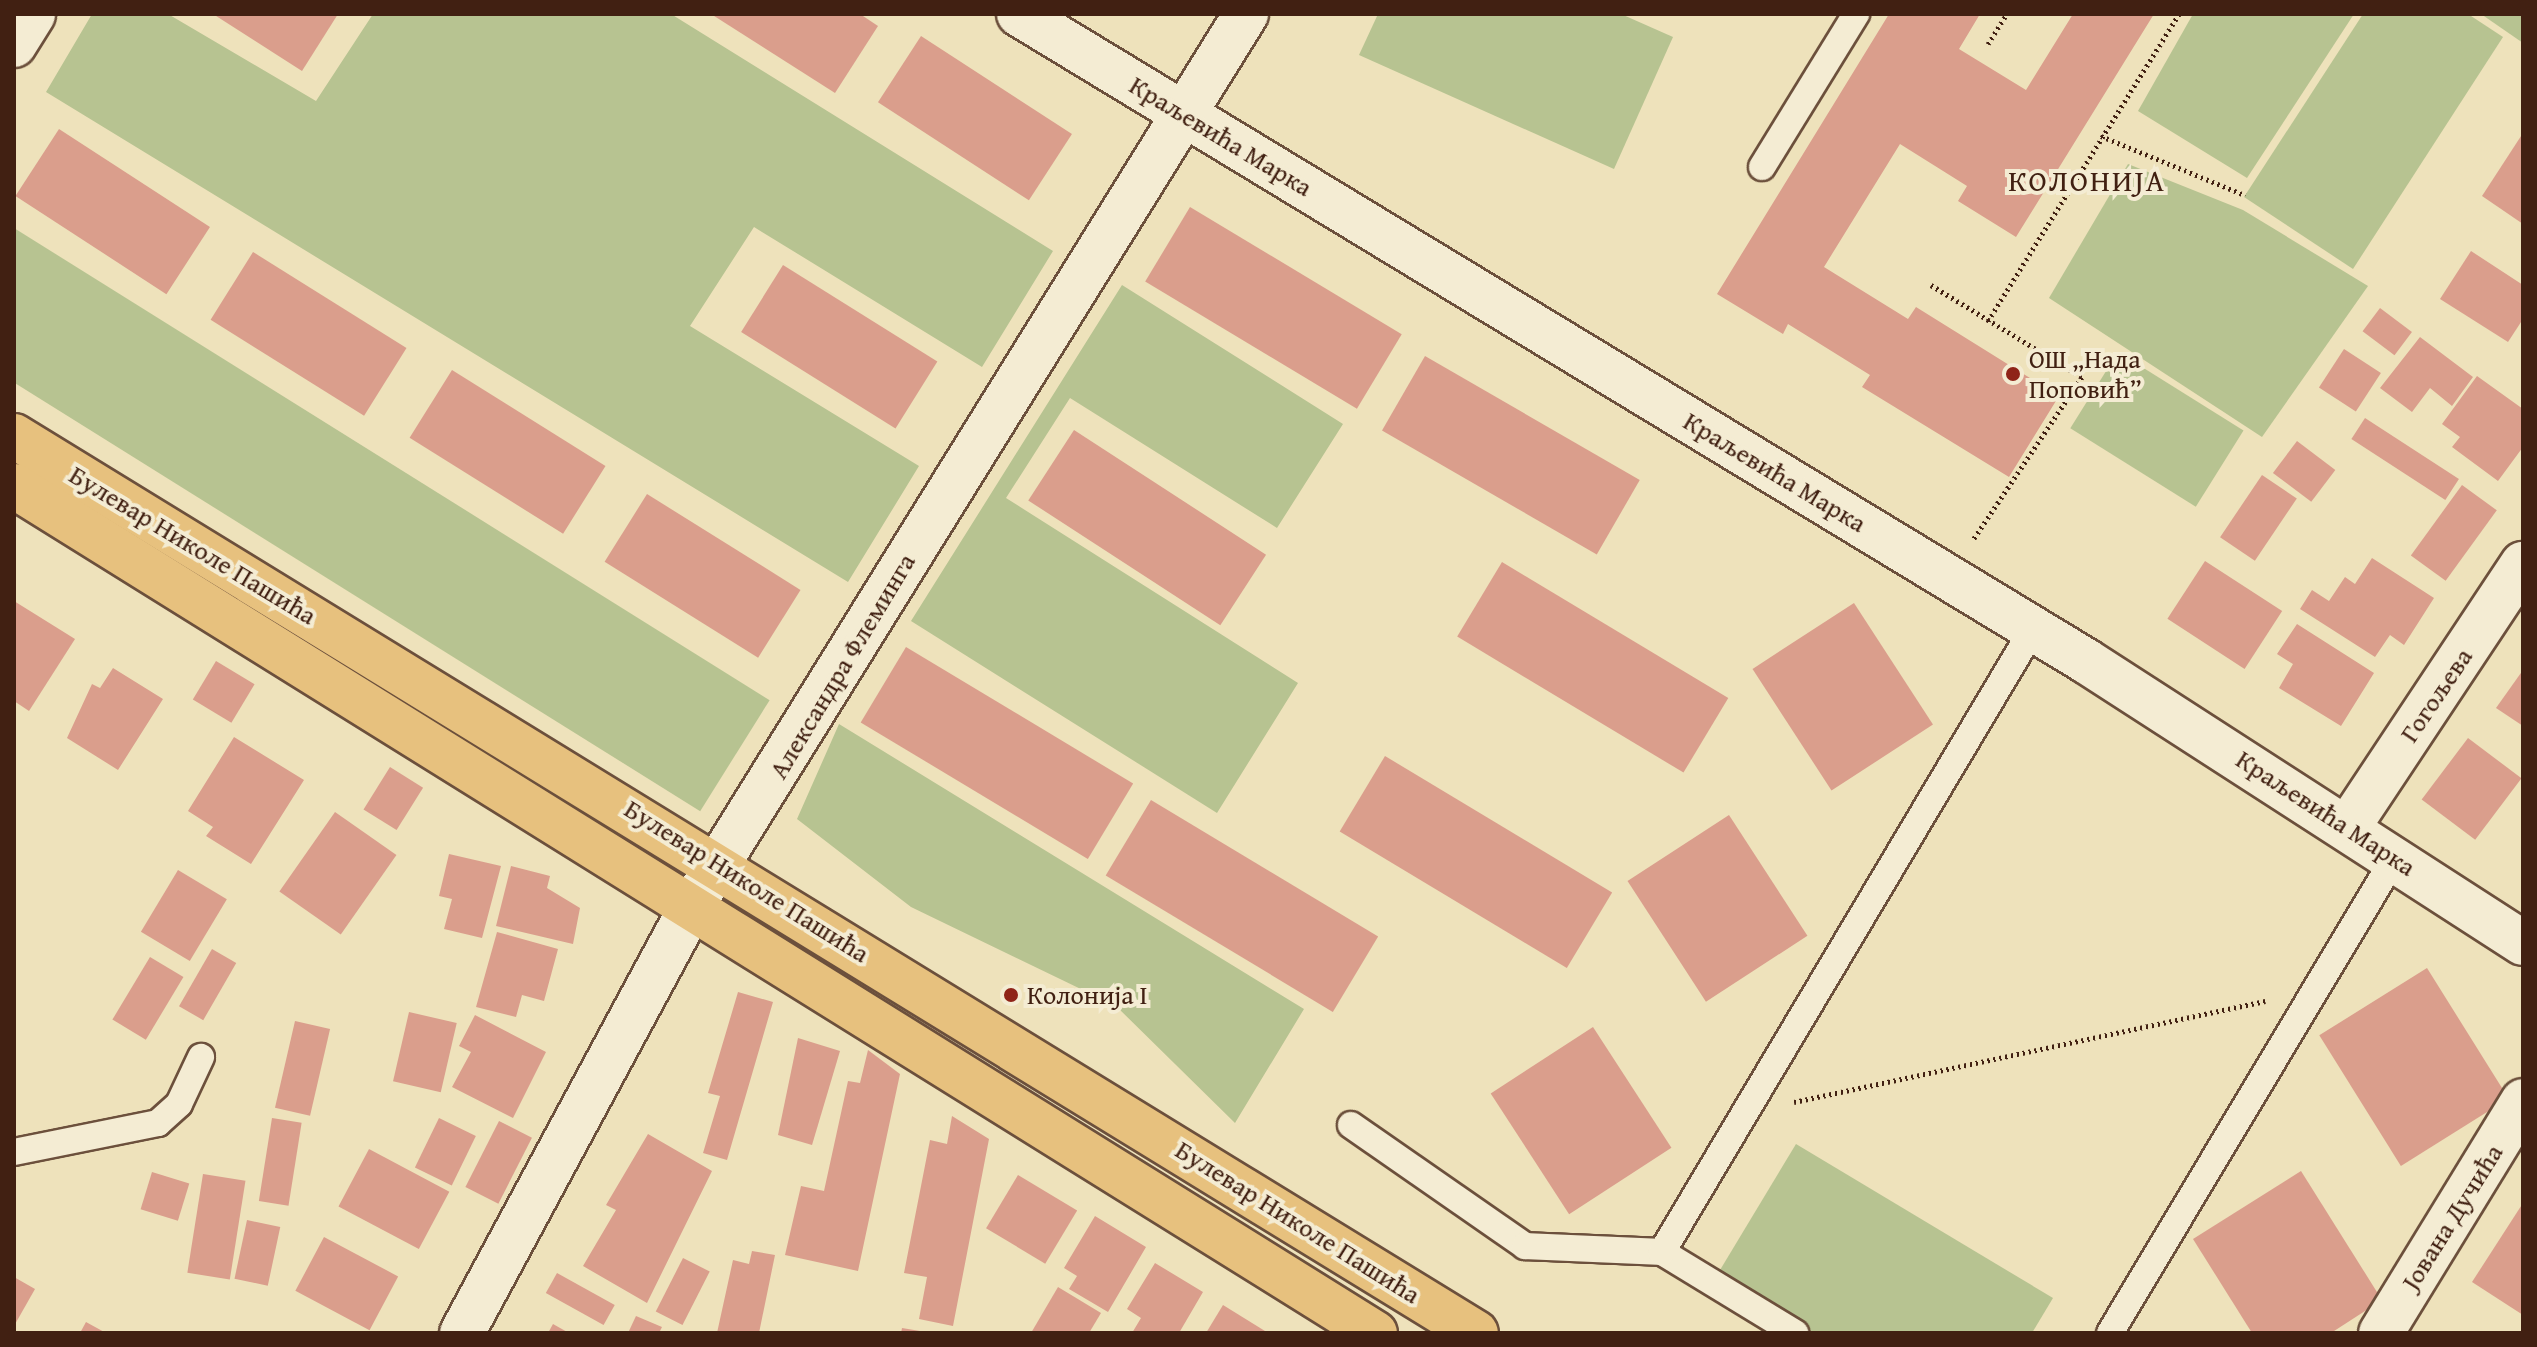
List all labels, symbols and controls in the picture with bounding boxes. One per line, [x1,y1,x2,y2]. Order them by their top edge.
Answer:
street label: Краљевића Марка [1124,69,1318,203]
district label: КОЛОНИЈА [2008,162,2166,198]
place label: ОШ „Нада Поповић” [2029,343,2142,404]
marker: ОШ „Нада Поповић” [2004,365,2022,383]
street label: Краљевића Марка [1678,405,1872,539]
street label: Булевар Николе Пашића [64,459,322,631]
street label: Александра Флеминга [762,548,922,784]
street label: Гогољева [2393,642,2479,748]
street label: Краљевића Марка [2231,743,2421,883]
street label: Булевар Николе Пашића [619,793,875,969]
place label: Колонија I [1027,979,1147,1011]
marker: Колонија I [1002,986,1020,1004]
street label: Булевар Николе Пашића [1170,1134,1426,1310]
street label: Јована Дучића [2395,1138,2509,1296]

